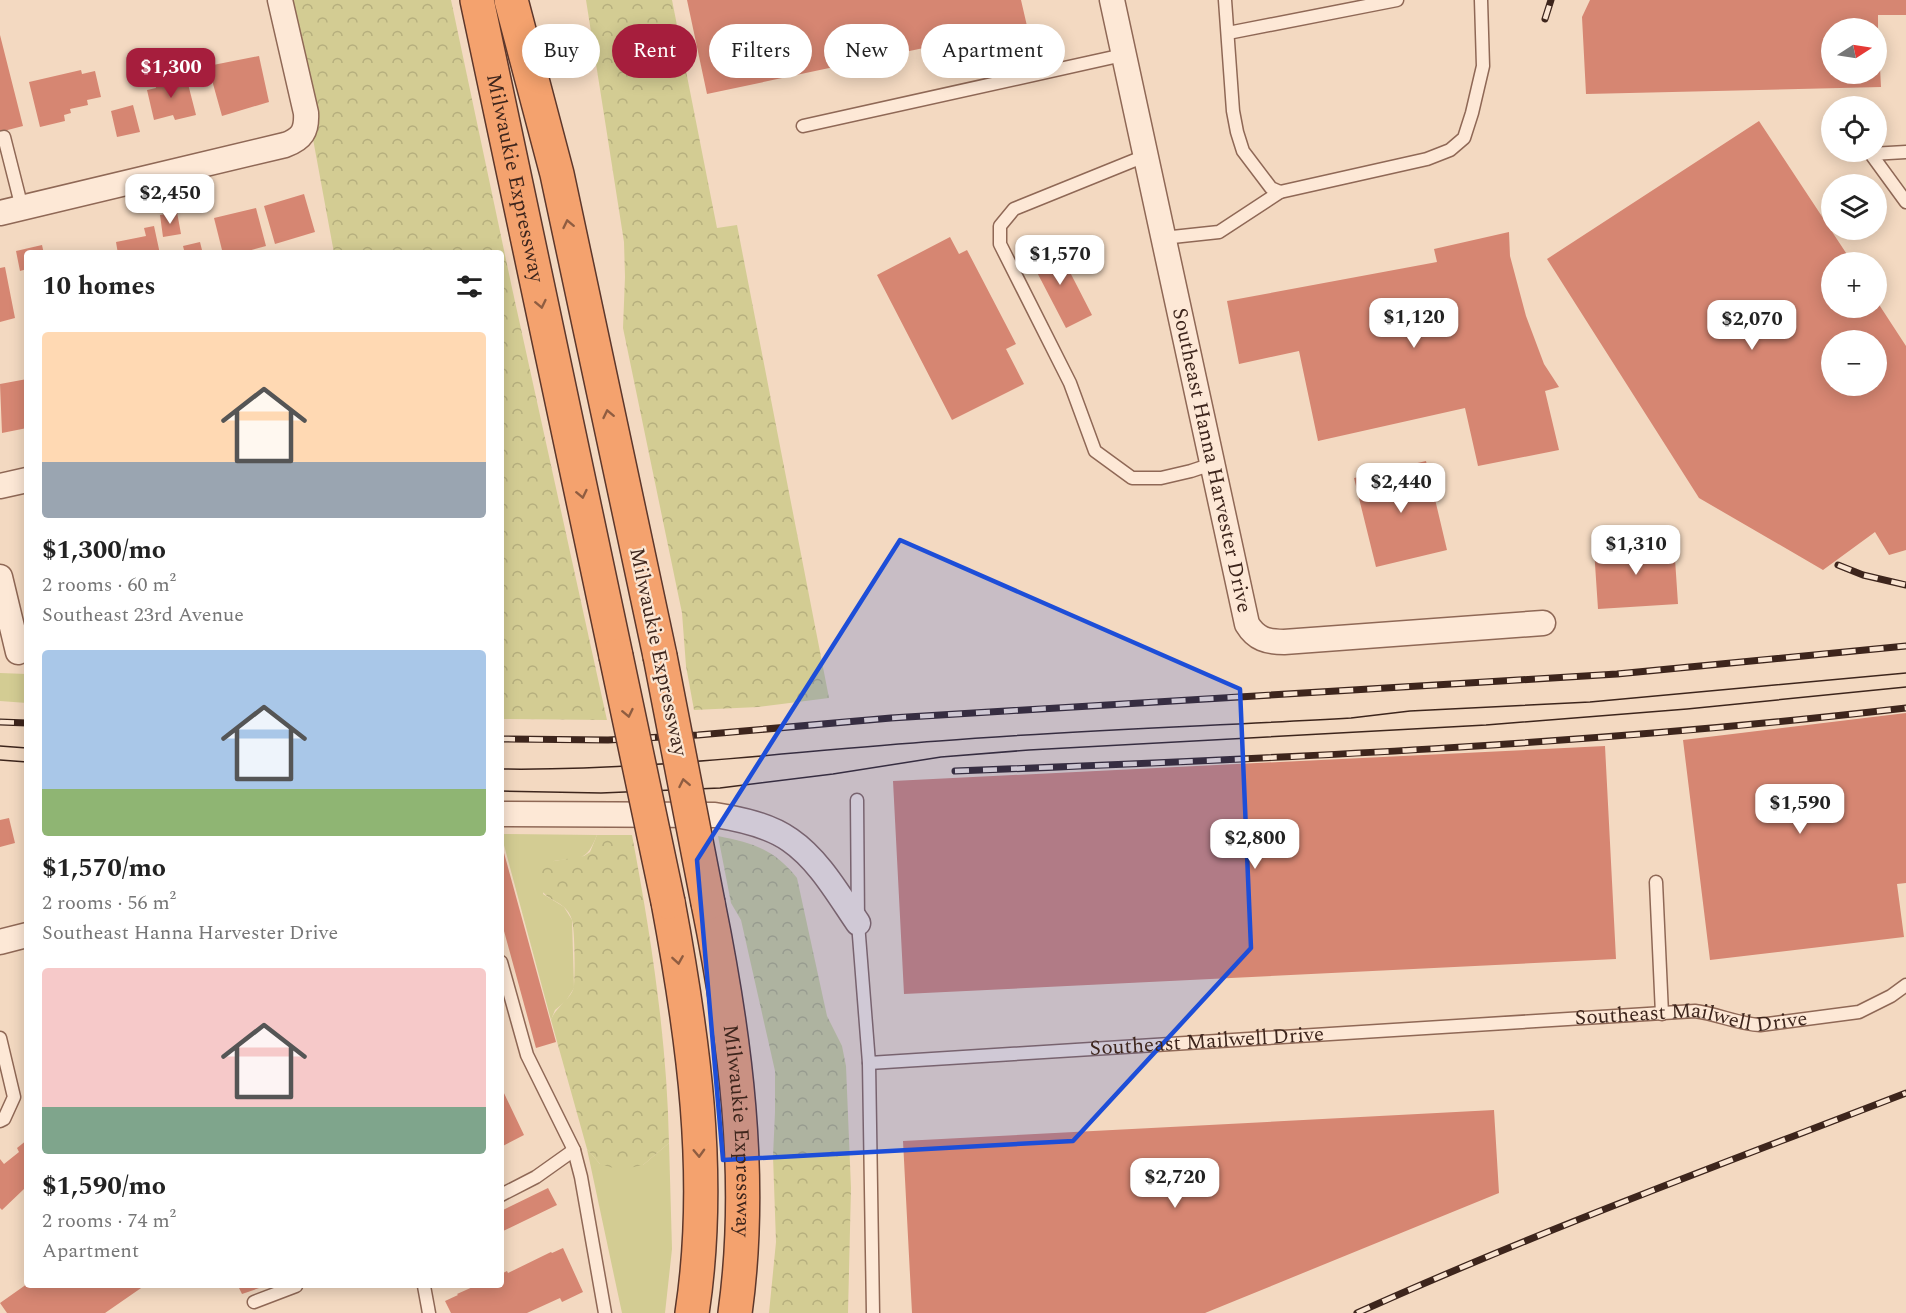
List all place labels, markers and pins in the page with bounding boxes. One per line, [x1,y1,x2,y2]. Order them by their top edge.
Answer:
pin: $1,300 [122,48,220,99]
pin: $2,450 [121,174,219,225]
pin: $1,570 [1011,235,1109,286]
pin: $1,120 [1365,298,1463,349]
pin: $2,070 [1703,300,1801,351]
pin: $2,440 [1352,463,1450,514]
pin: $1,310 [1587,525,1685,576]
pin: $1,590 [1751,784,1849,835]
pin: $2,800 [1206,819,1304,870]
pin: $2,720 [1126,1158,1224,1209]

